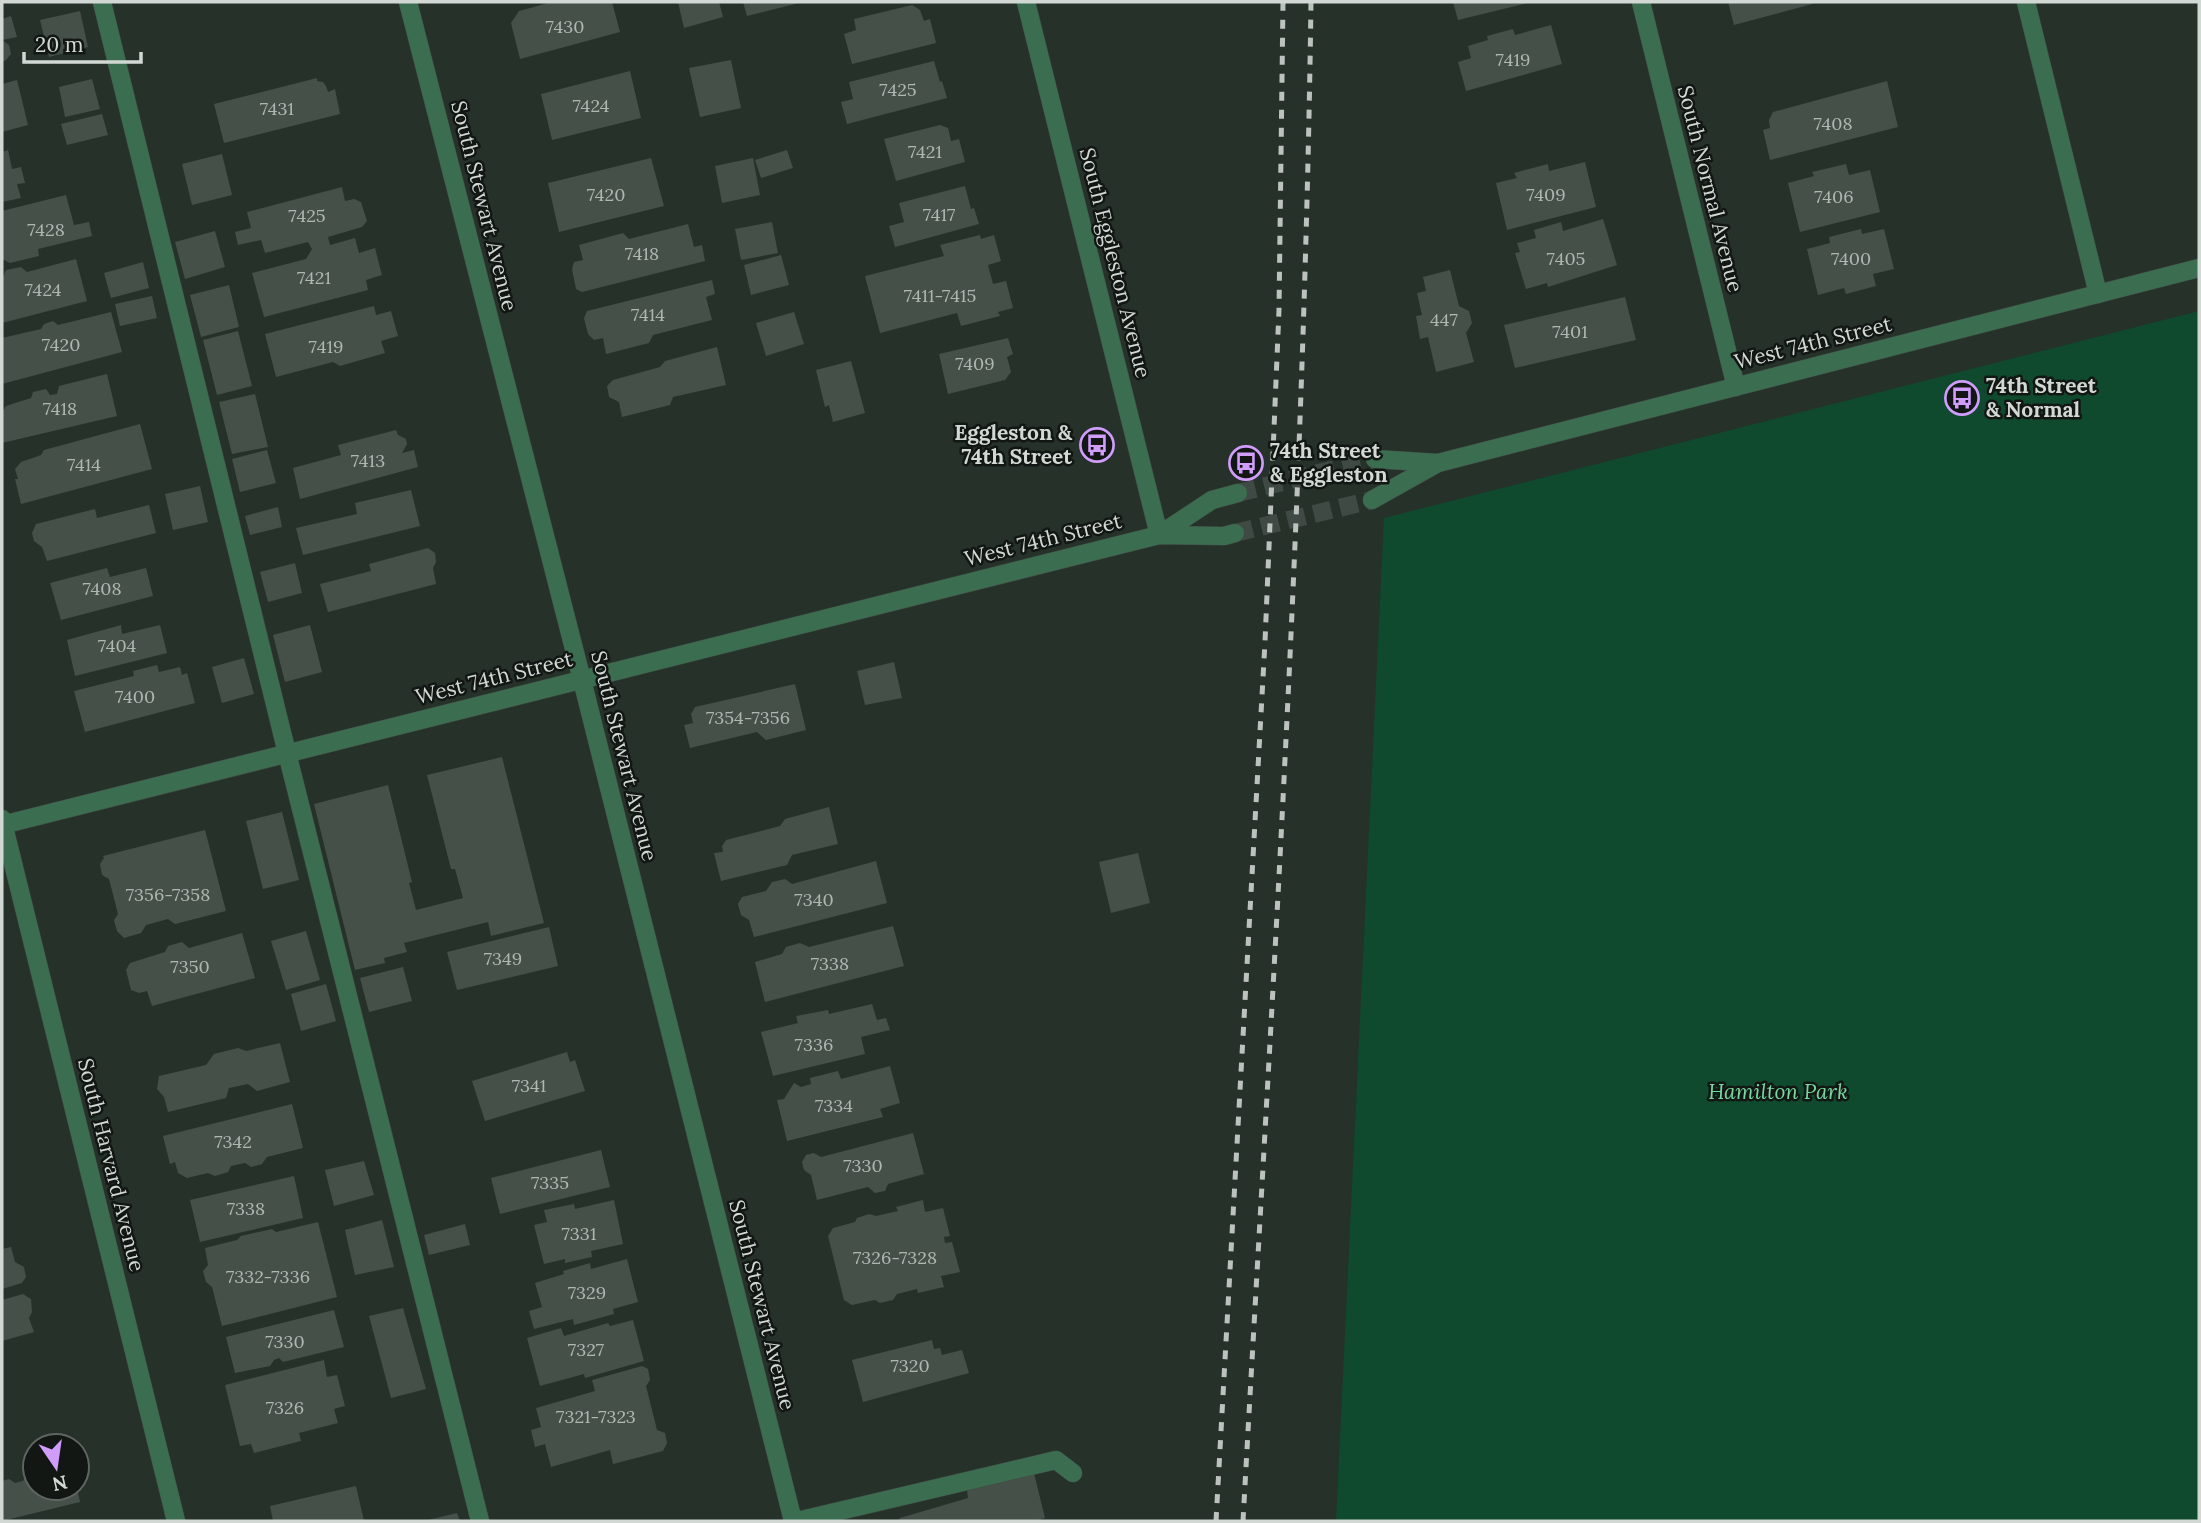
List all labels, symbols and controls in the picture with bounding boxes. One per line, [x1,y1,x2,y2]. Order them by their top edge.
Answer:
house number: 7430 [545,15,585,38]
scale bar [24,21,142,65]
text: 20 m [35,31,84,58]
house number: 7419 [1496,48,1530,71]
house number: 7425 [879,78,917,101]
street label: South Normal Avenue [1672,83,1749,295]
house number: 7424 [573,94,610,117]
house number: 7431 [260,97,294,120]
street label: South Stewart Avenue [445,98,524,314]
house number: 7408 [1813,112,1853,135]
house number: 7421 [908,140,942,163]
street label: South Eggleston Avenue [1074,145,1157,381]
house number: 7420 [587,183,625,206]
house number: 7409 [1526,183,1566,206]
house number: 7406 [1814,185,1854,208]
house number: 7417 [923,203,955,226]
house number: 7425 [288,204,326,227]
house number: 7428 [27,218,65,241]
house number: 7418 [625,242,659,265]
house number: 7405 [1547,247,1585,270]
house number: 7400 [1831,247,1871,270]
house number: 7421 [297,266,331,289]
house number: 7424 [25,278,62,301]
house number: 7411-7415 [904,284,976,307]
house number: 7414 [631,303,665,326]
house number: 447 [1430,308,1458,331]
street label: West 74th Street [1731,310,1895,375]
house number: 7401 [1552,320,1588,343]
house number: 7420 [42,333,80,356]
house number: 7419 [309,335,343,358]
house number: 7409 [955,352,995,375]
place label: 74th Street & Normal [1986,372,2097,423]
bus stop icon: 74th Street & Normal [1943,379,1981,417]
house number: 7418 [43,397,77,420]
place label: Eggleston & 74th Street [954,419,1073,470]
bus stop icon: Eggleston & 74th Street [1078,426,1116,464]
place label: 74th Street & Eggleston [1270,437,1388,488]
bus stop icon: 74th Street & Eggleston [1227,444,1265,482]
house number: 7413 [351,449,385,472]
house number: 7414 [67,453,101,476]
street label: West 74th Street [961,507,1125,572]
house number: 7408 [82,577,122,600]
house number: 7404 [98,634,137,657]
street label: West 74th Street [412,645,576,710]
street label: South Stewart Avenue [585,648,664,864]
house number: 7400 [115,685,155,708]
house number: 7354-7356 [706,706,790,729]
house number: 7356-7358 [126,883,210,906]
house number: 7340 [794,888,834,911]
house number: 7349 [484,947,522,970]
house number: 7338 [811,952,849,975]
house number: 7350 [170,955,210,978]
house number: 7336 [795,1033,833,1056]
street label: South Harvard Avenue [72,1055,151,1274]
house number: 7341 [512,1074,546,1097]
park label: Hamilton Park [1708,1078,1848,1105]
house number: 7334 [815,1094,853,1117]
house number: 7342 [214,1130,252,1153]
house number: 7330 [843,1154,883,1177]
house number: 7335 [531,1171,569,1194]
house number: 7338 [227,1197,265,1220]
street label: South Stewart Avenue [723,1197,802,1413]
house number: 7331 [562,1222,596,1245]
house number: 7326-7328 [853,1246,937,1269]
house number: 7332-7336 [226,1265,310,1288]
house number: 7329 [568,1281,606,1304]
house number: 7330 [265,1330,305,1353]
house number: 7327 [568,1338,604,1361]
house number: 7320 [890,1354,930,1377]
house number: 7326 [266,1396,304,1419]
house number: 7321-7323 [556,1405,636,1428]
north arrow [21,1432,91,1502]
text: N [50,1470,70,1497]

